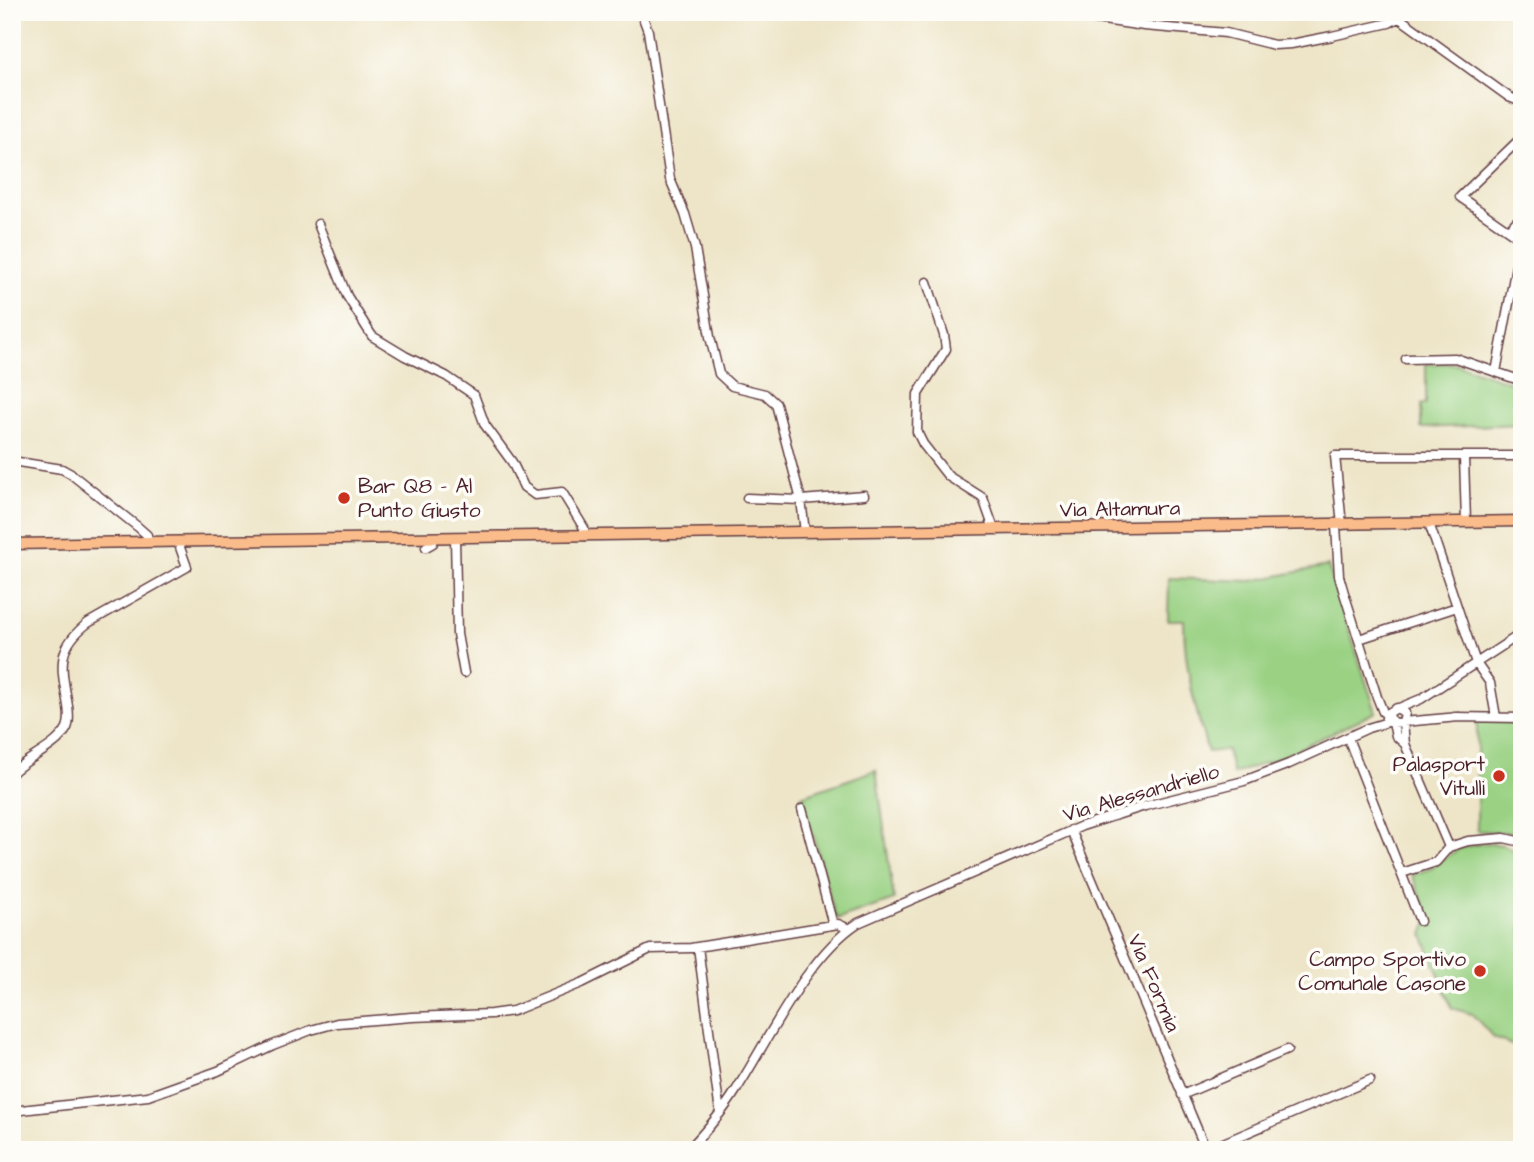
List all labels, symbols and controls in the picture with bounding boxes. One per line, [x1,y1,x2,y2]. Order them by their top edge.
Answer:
place label: Bar Q8 - Al Punto Giusto [358,472,481,525]
marker: Bar Q8 - Al Punto Giusto [336,490,352,506]
street label: Via Altamura [1059,493,1181,525]
place label: Palasport Vitulli [1393,750,1486,803]
street label: Via Alessandriello [1060,757,1223,829]
marker: Palasport Vitulli [1491,768,1507,784]
street label: Via Formia [1120,930,1188,1037]
place label: Campo Sportivo Comunale Casone [1298,945,1466,998]
marker: Campo Sportivo Comunale Casone [1472,963,1488,979]

